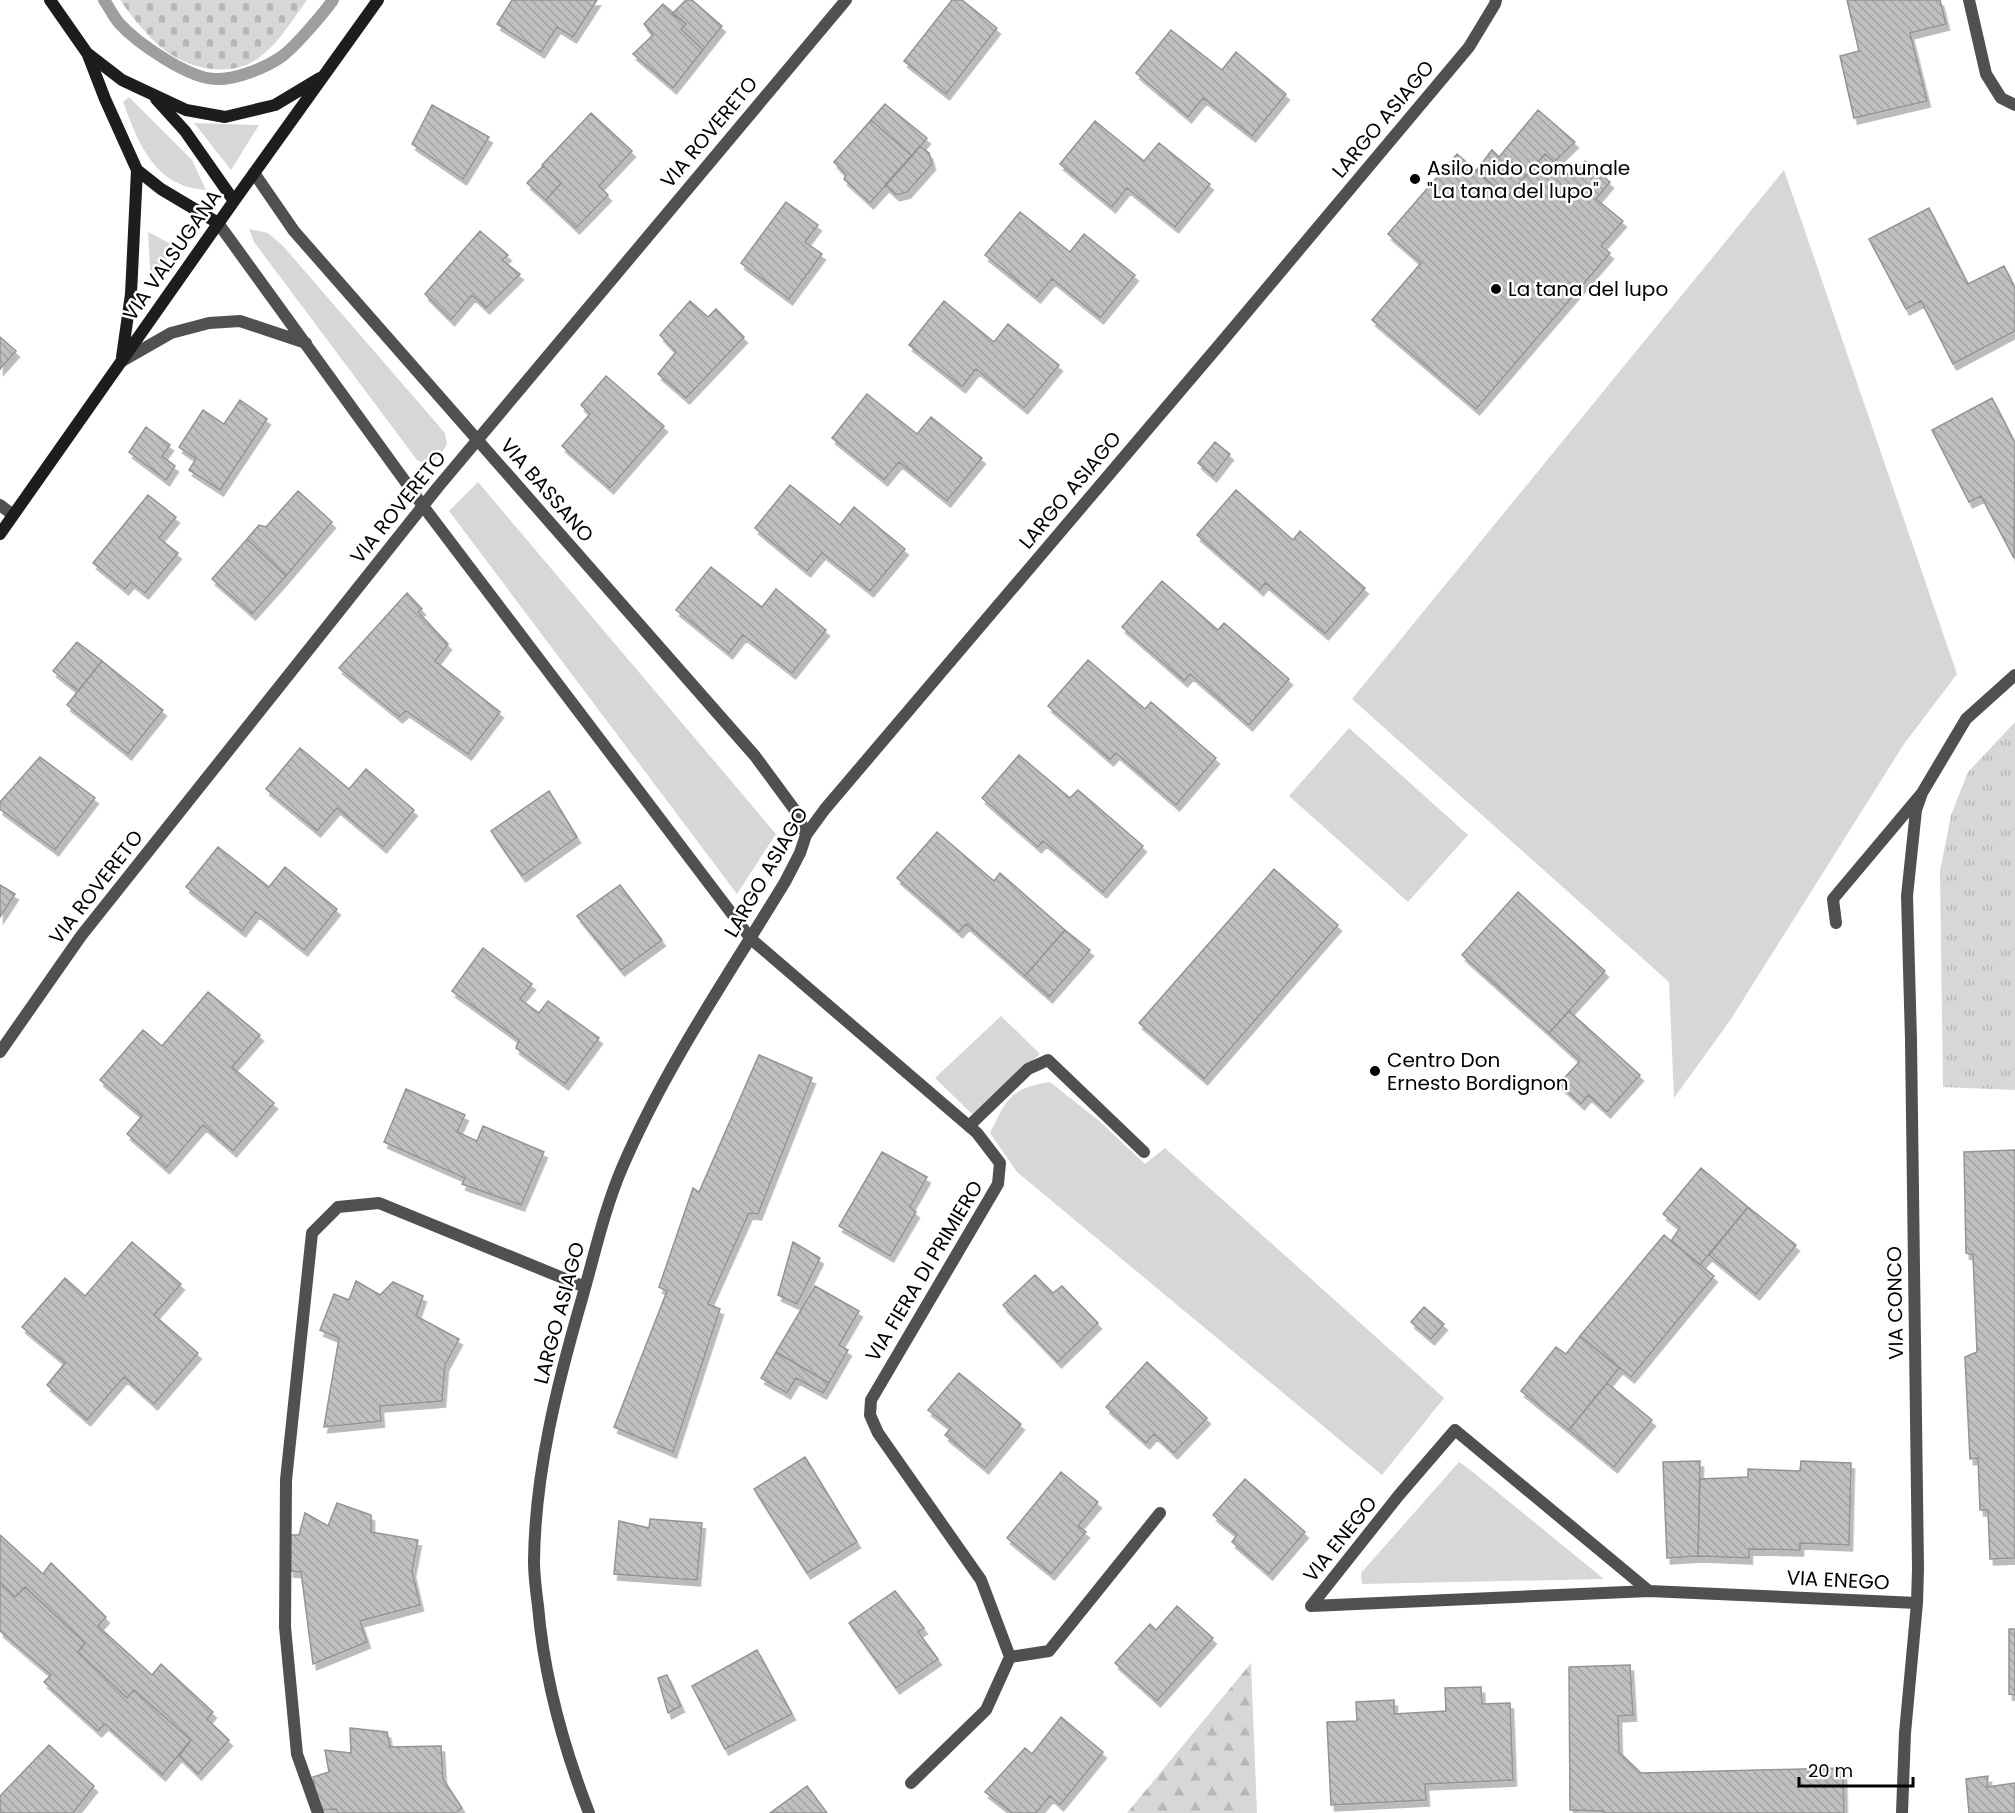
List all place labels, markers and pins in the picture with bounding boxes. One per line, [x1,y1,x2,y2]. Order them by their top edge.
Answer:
place label: Asilo nido comunale "La tana del lupo" [1427,154,1630,205]
marker: Asilo nido comunale "La tana del lupo" [1408,172,1422,186]
place label: La tana del lupo [1508,275,1668,303]
marker: La tana del lupo [1489,282,1503,296]
place label: Centro Don Ernesto Bordignon [1387,1046,1569,1097]
marker: Centro Don Ernesto Bordignon [1368,1064,1382,1078]

